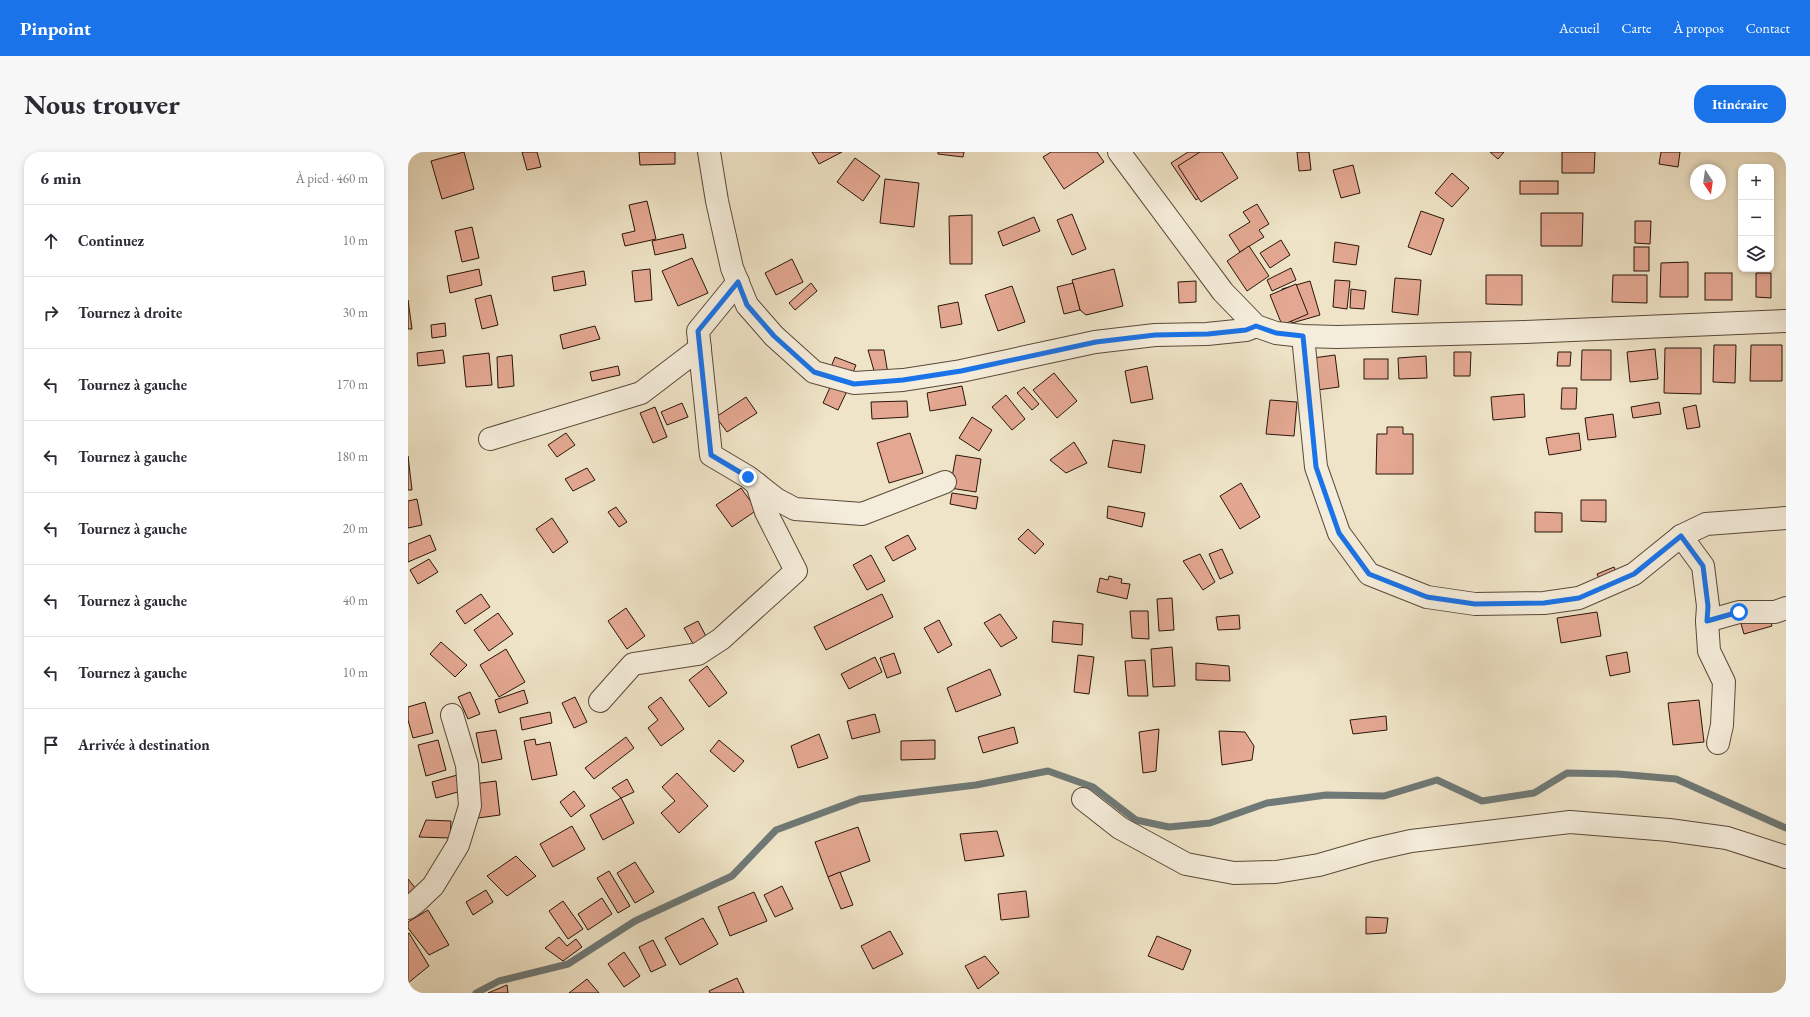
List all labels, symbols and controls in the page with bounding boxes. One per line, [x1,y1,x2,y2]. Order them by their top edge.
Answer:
text: Pinpoint [20,16,91,41]
text: Accueil [1559,19,1600,37]
text: Carte [1622,19,1652,37]
text: À propos [1674,19,1724,37]
text: Contact [1746,19,1790,37]
button: Itinéraire [1694,85,1786,123]
text: Nous trouver [24,86,180,122]
north arrow [1690,164,1726,200]
map controls [1738,164,1774,272]
button: + [1738,164,1774,200]
text: 6 min [40,167,81,189]
text: À pied · 460 m [296,170,368,187]
button: − [1738,200,1774,236]
icon: ahead [40,230,62,252]
text: Continuez [78,231,144,250]
text: 10 m [343,232,368,249]
button: layers [1738,236,1774,272]
icon: right [40,302,62,324]
text: Tournez à droite [78,303,182,322]
text: 30 m [343,304,368,321]
icon: left [40,374,62,396]
text: Tournez à gauche [78,375,187,394]
text: 170 m [337,376,368,393]
icon: left [40,446,62,468]
text: Tournez à gauche [78,447,187,466]
text: 180 m [337,448,368,465]
route end [739,468,757,486]
icon: left [40,518,62,540]
text: Tournez à gauche [78,519,187,538]
text: 20 m [343,520,368,537]
icon: left [40,590,62,612]
text: Tournez à gauche [78,591,187,610]
text: 40 m [343,592,368,609]
route start [1730,603,1748,621]
icon: left [40,662,62,684]
text: Tournez à gauche [78,663,187,682]
text: 10 m [343,664,368,681]
icon: arrive [40,734,62,756]
text: Arrivée à destination [78,735,210,754]

